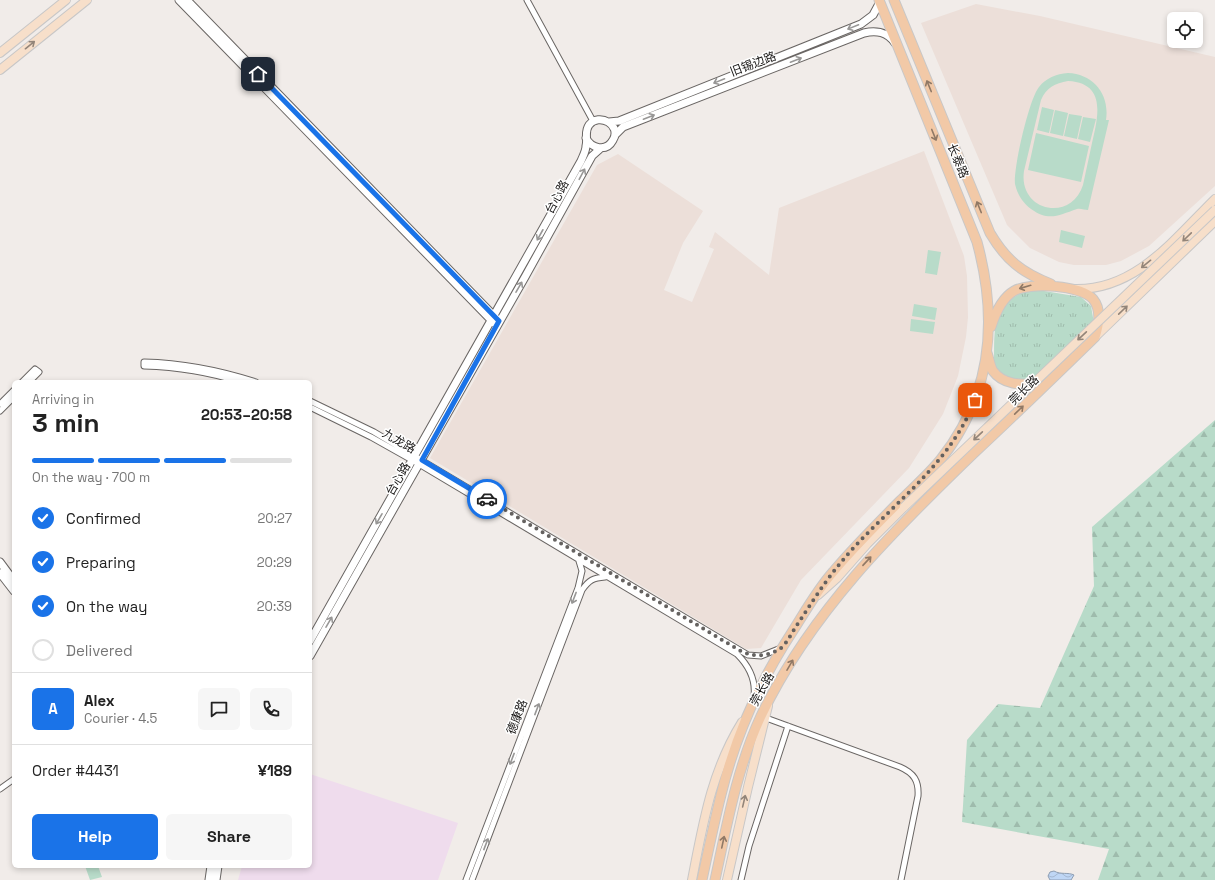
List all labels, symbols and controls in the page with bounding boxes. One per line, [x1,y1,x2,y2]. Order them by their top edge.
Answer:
map controls [1167,12,1203,48]
button: locate [1167,12,1203,48]
one-way arrow [847,24,859,32]
one-way arrow [25,41,36,50]
street label: 旧锡边路 [728,48,778,80]
one-way arrow [790,55,802,63]
pin [241,57,275,91]
icon: home [247,63,269,85]
one-way arrow [713,78,725,85]
one-way arrow [925,81,933,93]
one-way arrow [642,113,654,121]
one-way arrow [931,129,939,141]
street label: 长泰路 [944,141,972,181]
one-way arrow [579,168,586,180]
street label: 台心路 [541,177,573,217]
one-way arrow [974,201,982,213]
one-way arrow [535,229,543,241]
one-way arrow [1182,232,1192,242]
one-way arrow [1141,260,1152,269]
one-way arrow [516,281,524,293]
one-way arrow [1019,284,1032,291]
one-way arrow [1118,305,1128,315]
one-way arrow [1077,331,1087,341]
street label: 莞长路 [1005,372,1043,408]
pin [958,383,992,417]
icon: bag [964,389,986,411]
text: Arriving in [32,391,94,408]
text: 20:53–20:58 [201,405,292,424]
one-way arrow [1014,405,1024,415]
text: 3 min [32,406,100,440]
street label: 九龙路 [379,425,419,457]
one-way arrow [974,431,984,440]
street label: 台心路 [382,459,414,499]
text: On the way · 700 m [32,469,150,486]
courier [467,479,507,519]
icon: car [476,488,498,510]
icon: check [32,507,54,529]
text: Confirmed [66,509,141,528]
text: 20:27 [257,510,292,527]
one-way arrow [375,513,383,525]
icon: check [32,551,54,573]
text: Preparing [66,553,136,572]
text: 20:29 [257,554,292,571]
one-way arrow [863,556,872,566]
one-way arrow [569,592,577,604]
icon: check [32,595,54,617]
text: On the way [66,597,147,616]
text: 20:39 [257,598,292,615]
one-way arrow [326,616,333,628]
text: Delivered [66,641,133,660]
one-way arrow [786,659,794,671]
street label: 莞长路 [746,669,778,709]
button: chat [198,688,240,730]
button: phone [250,688,292,730]
text: Alex [84,691,115,710]
street label: 德康路 [503,697,531,737]
text: A [48,699,58,718]
one-way arrow [534,703,542,715]
text: Courier · 4.5 [84,710,157,727]
one-way arrow [508,752,516,764]
text: Order #4431 [32,761,119,780]
text: ¥189 [258,761,292,780]
one-way arrow [741,795,749,808]
button: Help [32,814,158,860]
button: Share [166,814,292,860]
one-way arrow [720,836,728,849]
one-way arrow [483,838,491,850]

